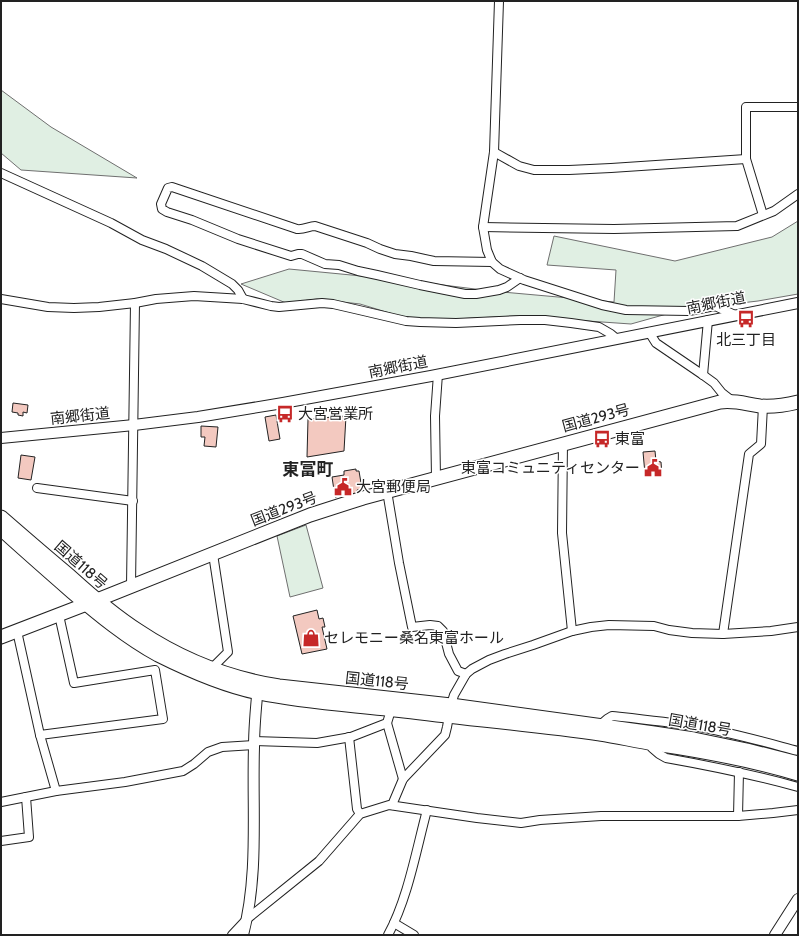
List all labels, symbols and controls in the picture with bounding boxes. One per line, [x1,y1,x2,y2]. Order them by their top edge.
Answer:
street label: 南郷街道 [685,288,747,318]
bus stop icon: 北三丁目 [736,309,756,329]
place label: 北三丁目 [716,331,776,349]
street label: 南郷街道 [367,352,429,382]
street label: 国道293号 [560,400,632,436]
street label: 南郷街道 [49,404,111,428]
bus stop icon: 大宮営業所 [275,404,295,424]
place label: 大宮営業所 [298,405,373,423]
bus stop icon: 東富 [592,429,612,449]
place label: 東富 [615,430,645,448]
public building icon: 東富コミュニティセンター [643,458,663,478]
district label: 東富町 [283,459,334,479]
place label: 東富コミュニティセンター [461,459,640,477]
public building icon: 大宮郵便局 [333,477,353,497]
place label: 大宮郵便局 [356,478,431,496]
street label: 国道293号 [248,488,320,530]
street label: 国道118号 [51,537,111,593]
shop icon: セレモニー桑名東富ホール [301,628,321,648]
place label: セレモニー桑名東富ホール [324,629,504,647]
street label: 国道118号 [344,669,410,693]
street label: 国道118号 [667,711,733,739]

